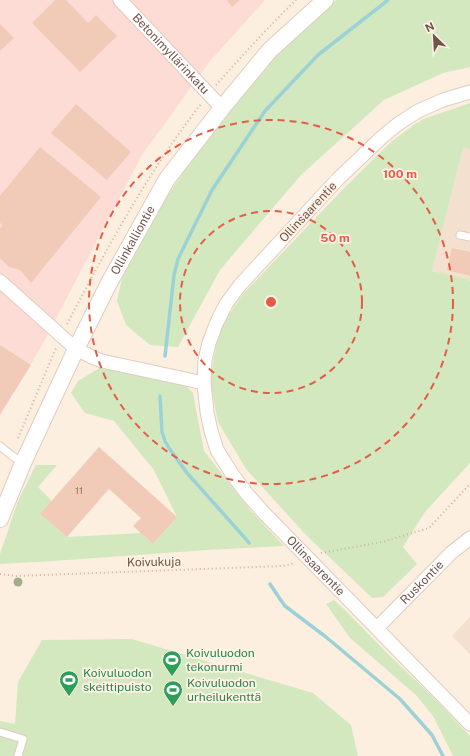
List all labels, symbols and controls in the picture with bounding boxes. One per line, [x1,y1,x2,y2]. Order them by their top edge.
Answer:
street label: Betonimyllärinkatu [130,11,212,97]
north arrow [414,16,454,56]
text: N [423,20,436,34]
text: 100 m [383,167,417,181]
street label: Ollinsaarentie [276,179,340,245]
street label: Ollinkalliontie [108,203,158,277]
text: 50 m [320,231,350,245]
centre of rings [264,295,278,309]
house number: 11 [75,484,83,496]
street label: Ollinsaarentie [283,533,348,599]
street label: Koivukuja [127,555,181,569]
street label: Ruskontie [397,558,447,607]
place label: Koivuluodon tekonurmi [186,646,255,674]
sports icon: Koivuluodon tekonurmi [161,649,183,677]
place label: Koivuluodon skeittipuisto [83,666,152,694]
sports icon: Koivuluodon skeittipuisto [58,669,80,697]
place label: Koivuluodon urheilukenttä [187,676,261,704]
sports icon: Koivuluodon urheilukenttä [162,679,184,707]

